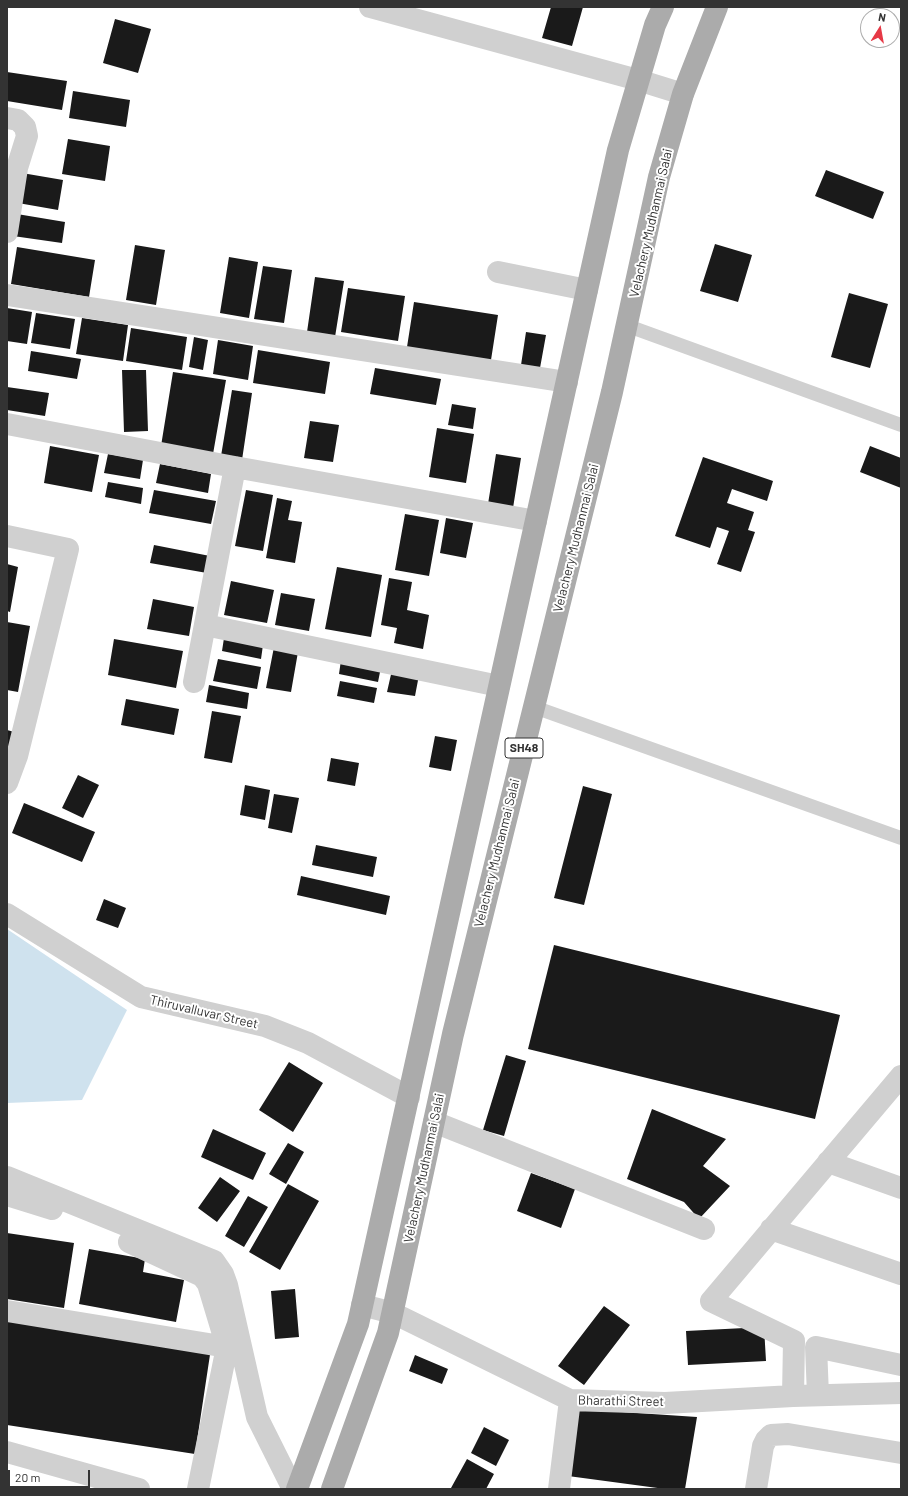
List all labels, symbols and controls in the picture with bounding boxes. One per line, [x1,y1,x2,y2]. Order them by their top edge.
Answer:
north arrow [860,8,900,48]
text: N [877,10,887,24]
street label: Velachery Mudhanmai Salai [626,147,676,299]
street label: Velachery Mudhanmai Salai [550,462,602,614]
road number: SH48 [505,738,543,758]
street label: Velachery Mudhanmai Salai [471,777,523,929]
street label: Thiruvalluvar Street [148,992,260,1032]
street label: Velachery Mudhanmai Salai [401,1092,447,1244]
street label: Bharathi Street [578,1392,664,1410]
scale bar [10,1462,92,1488]
text: 20 m [15,1470,41,1484]

